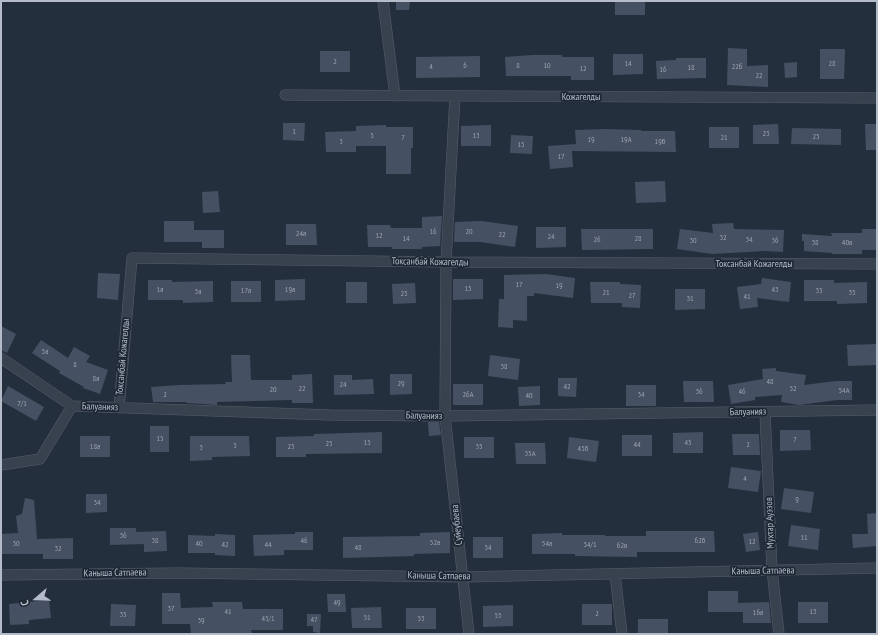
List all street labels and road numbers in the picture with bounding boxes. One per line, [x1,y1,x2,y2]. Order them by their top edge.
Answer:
street label: Кожагелды [562,91,600,103]
street label: Токсанбай Кожагелды [391,255,469,269]
street label: Токсанбай Кожагелды [715,258,793,270]
street label: Токсанбай Кожагелды [114,318,132,396]
street label: Балуанияз [82,400,118,414]
street label: Балуанияз [730,406,766,418]
street label: Балуанияз [406,410,442,422]
street label: Мухтар Ауэзов [763,497,777,549]
street label: Суйеубаева [449,504,465,546]
street label: Каныша Сатпаева [731,564,795,578]
street label: Каныша Сатпаева [83,566,147,580]
street label: Каныша Сатпаева [407,569,471,583]

